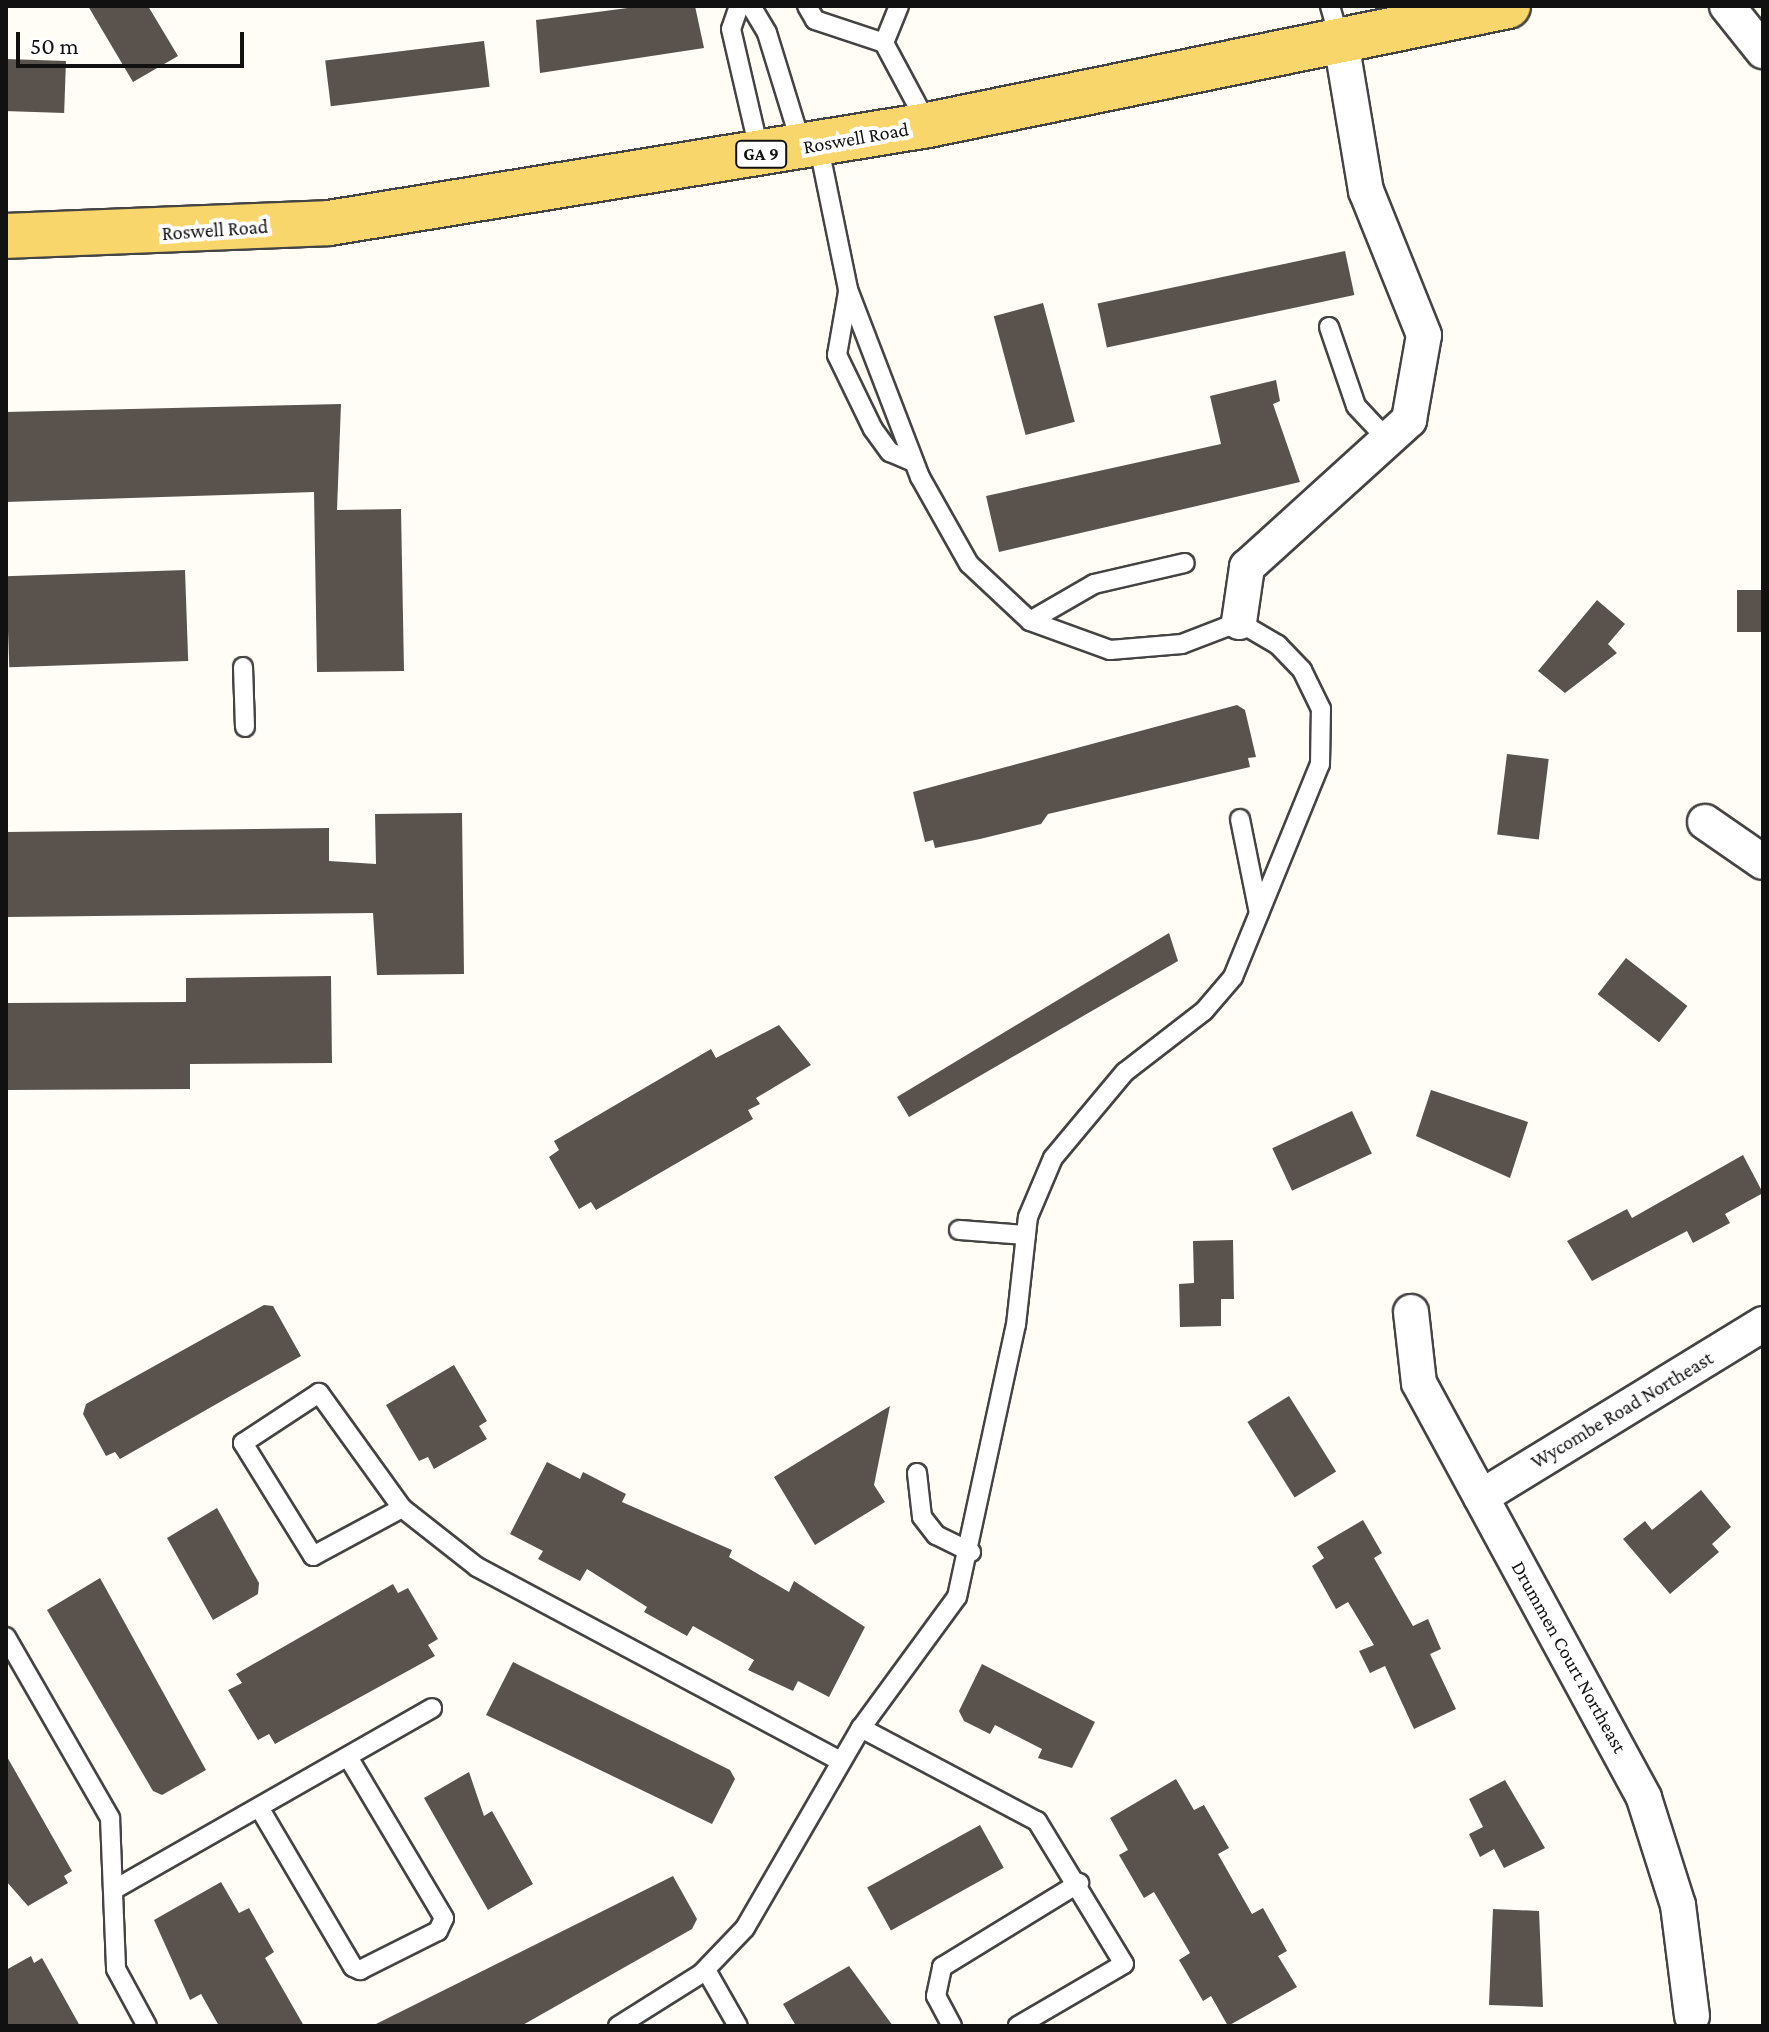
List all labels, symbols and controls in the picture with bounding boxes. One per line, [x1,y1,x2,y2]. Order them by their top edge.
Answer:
scale bar [20,16,248,66]
text: 50 m [30,32,79,59]
street label: Roswell Road [801,117,911,159]
road number: GA 9 [735,140,787,168]
street label: Roswell Road [161,214,269,246]
street label: Wycombe Road Northeast [1527,1346,1717,1474]
street label: Drummen Court Northeast [1506,1557,1632,1757]

